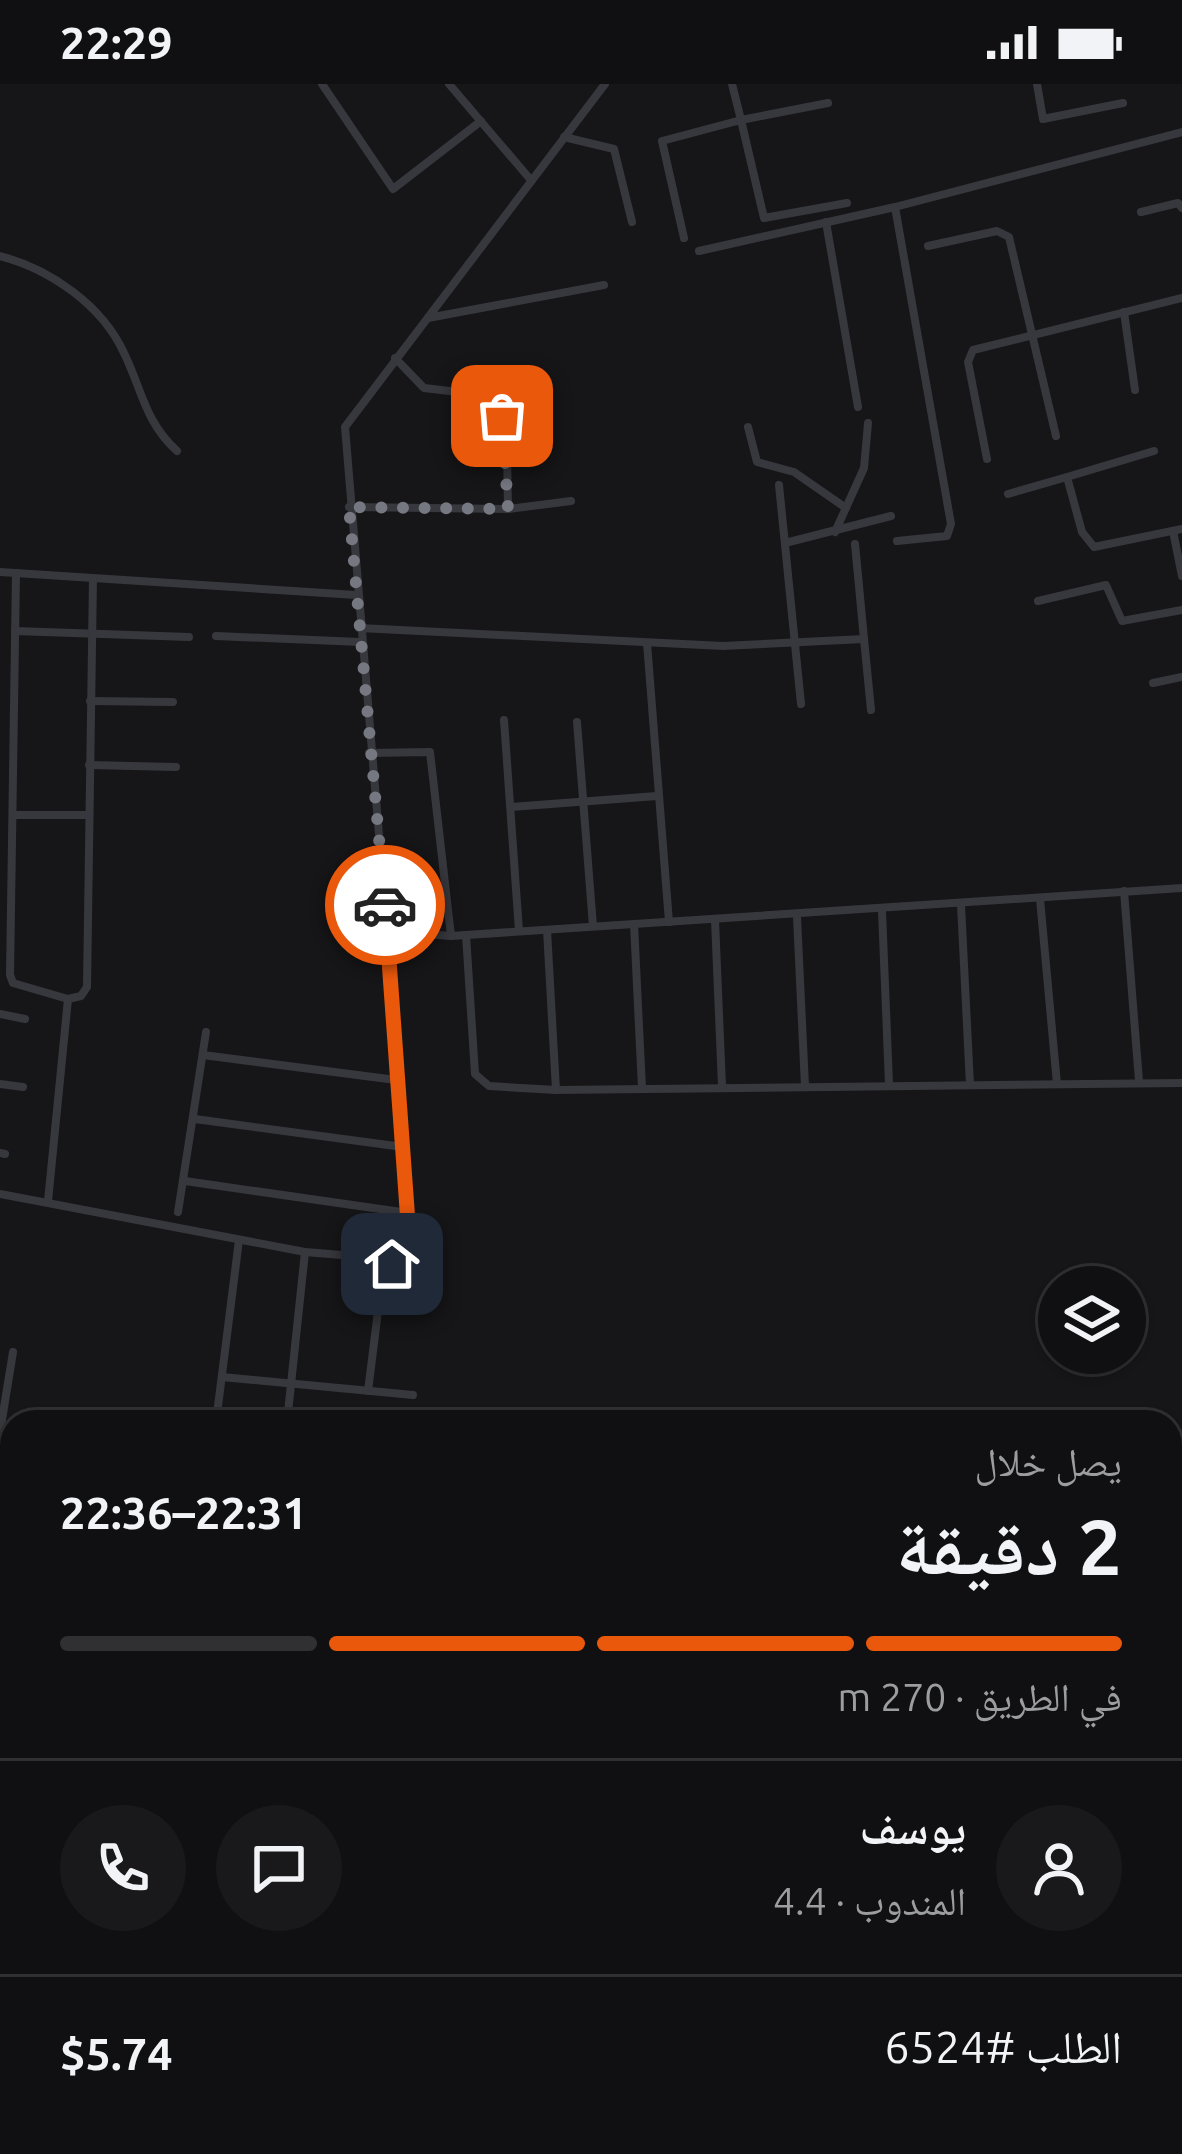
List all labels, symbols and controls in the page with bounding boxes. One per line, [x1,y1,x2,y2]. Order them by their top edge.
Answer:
text: 22:29 [60,17,173,68]
pin [451,365,553,467]
icon: bag [469,383,535,449]
courier [325,845,445,965]
icon: car [352,872,418,938]
pin [341,1213,443,1315]
icon: home [359,1231,425,1297]
map controls [1038,1266,1146,1374]
button: layers [1038,1266,1146,1374]
text: يصل خلال [975,1440,1122,1483]
text: 22:31–22:36 [60,1487,308,1538]
text: 2 دقيقة [896,1502,1122,1590]
text: في الطريق · 270 m [838,1675,1122,1718]
text: يوسف [860,1802,966,1853]
button: phone [60,1805,186,1931]
button: chat [216,1805,342,1931]
button: person [996,1805,1122,1931]
text: المندوب · 4.4 [773,1879,966,1922]
text: الطلب #6524 [884,2021,1122,2072]
text: $5.74 [60,2028,173,2079]

